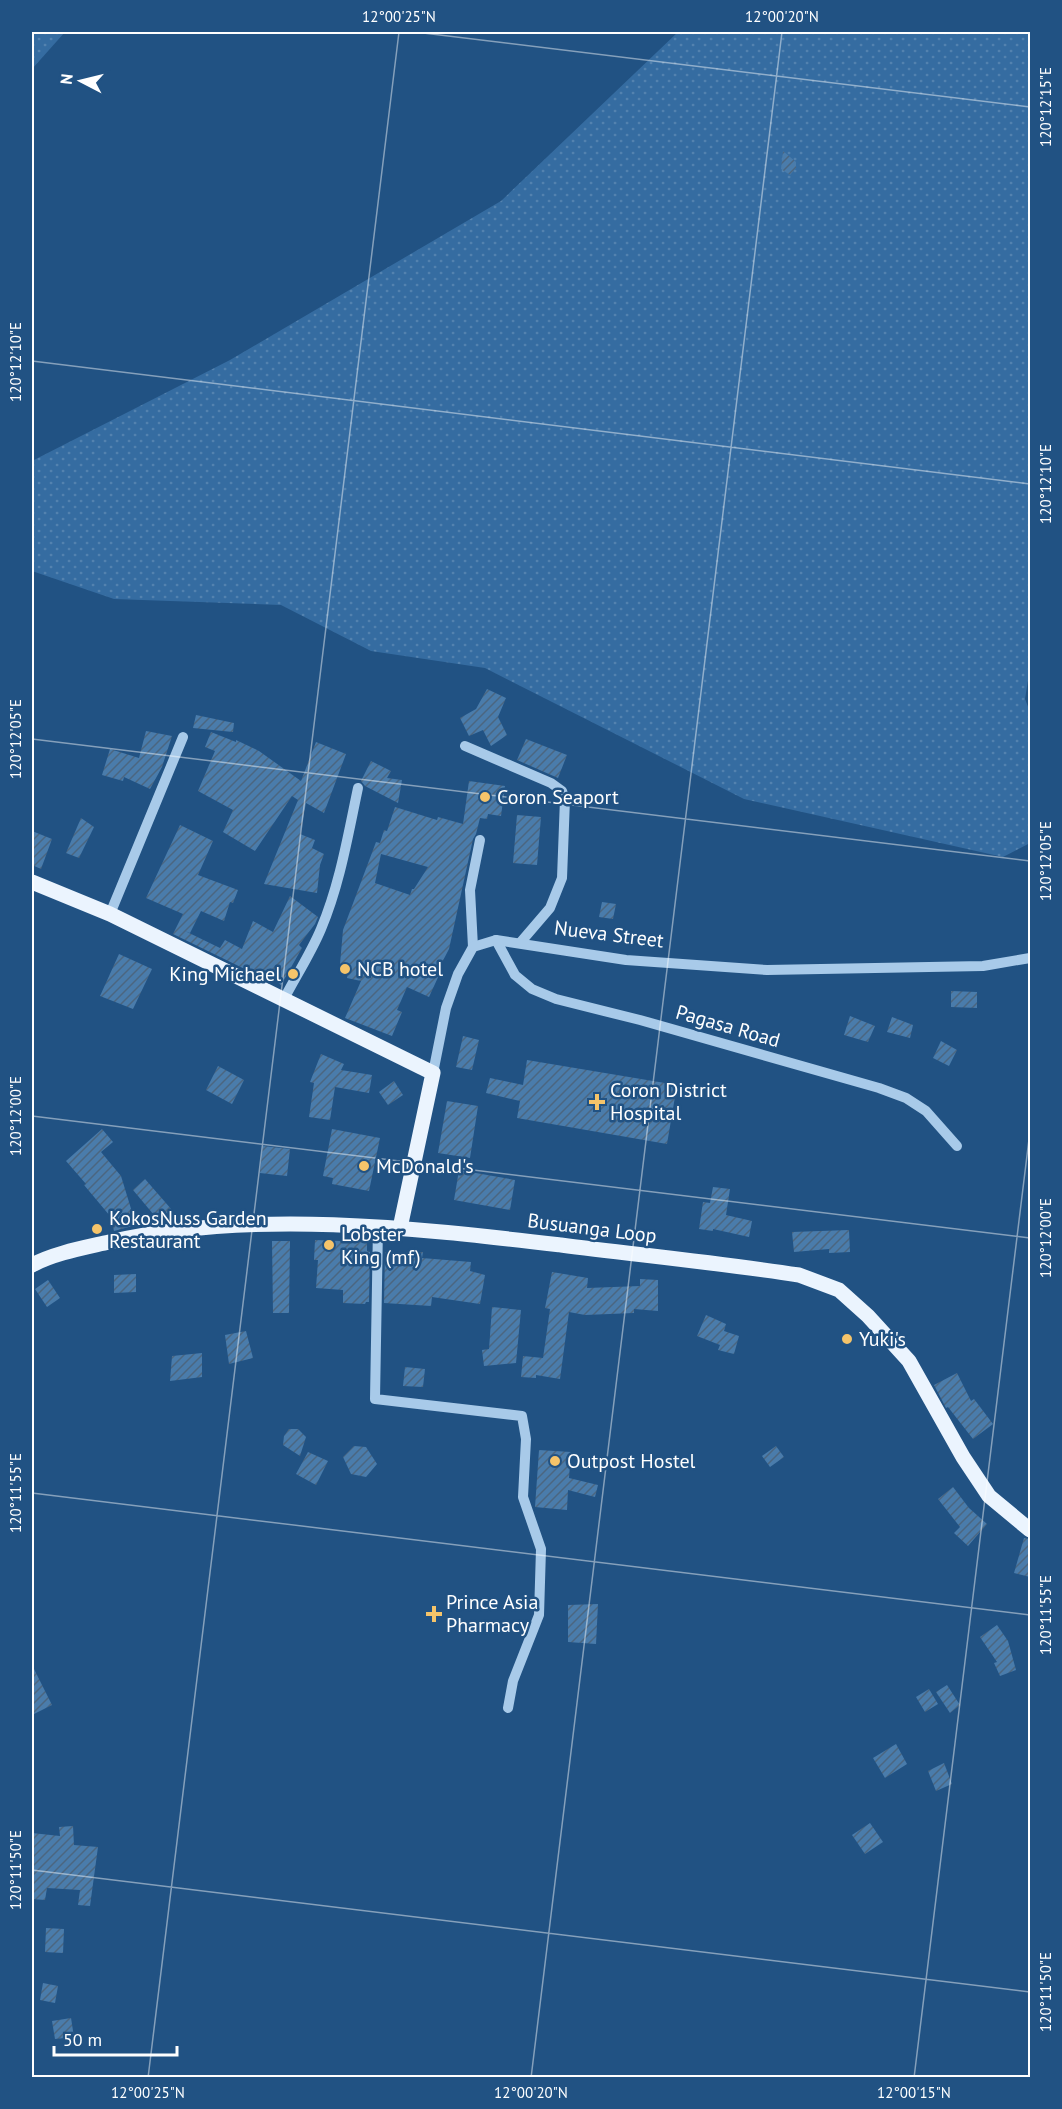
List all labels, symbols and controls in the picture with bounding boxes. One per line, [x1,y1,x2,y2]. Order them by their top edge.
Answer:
text: 12°00'25"N [362,7,436,26]
text: 12°00'20"N [745,7,819,26]
north arrow [51,51,111,111]
text: 120°12'15"E [1036,67,1055,147]
text: N [56,73,77,86]
text: 120°12'10"E [6,322,25,402]
text: 120°12'10"E [1036,444,1055,524]
text: 120°12'05"E [6,699,25,779]
place label: Coron Seaport [497,784,619,810]
marker: Coron Seaport [478,790,492,804]
text: 120°12'05"E [1036,821,1055,901]
street label: Nueva Street [553,914,665,954]
place label: NCB hotel [357,956,443,982]
place label: King Michael [169,961,281,987]
marker: NCB hotel [338,962,352,976]
marker: King Michael [286,967,300,981]
street label: Pagasa Road [673,999,783,1053]
text: 120°12'00"E [6,1076,25,1156]
place label: Coron District Hospital [610,1077,727,1126]
marker: Coron District Hospital [588,1093,606,1111]
place label: McDonald's [376,1153,474,1179]
marker: McDonald's [357,1159,371,1173]
text: 120°12'00"E [1036,1198,1055,1278]
place label: KokosNuss Garden Restaurant [109,1205,267,1254]
street label: Busuanga Loop [526,1207,658,1249]
place label: Lobster King (mf) [341,1221,421,1270]
marker: KokosNuss Garden Restaurant [90,1222,104,1236]
marker: Lobster King (mf) [322,1238,336,1252]
place label: Yuki's [859,1326,906,1352]
marker: Yuki's [840,1332,854,1346]
place label: Outpost Hostel [567,1448,696,1474]
text: 120°11'55"E [6,1453,25,1533]
marker: Outpost Hostel [548,1454,562,1468]
text: 120°11'55"E [1036,1575,1055,1655]
place label: Prince Asia Pharmacy [446,1589,538,1638]
marker: Prince Asia Pharmacy [427,1607,441,1621]
text: 120°11'50"E [6,1830,25,1910]
text: 120°11'50"E [1036,1952,1055,2032]
scale bar [54,2019,177,2057]
text: 50 m [63,2028,102,2051]
text: 12°00'25"N [111,2083,185,2102]
text: 12°00'20"N [494,2083,568,2102]
text: 12°00'15"N [877,2083,951,2102]

